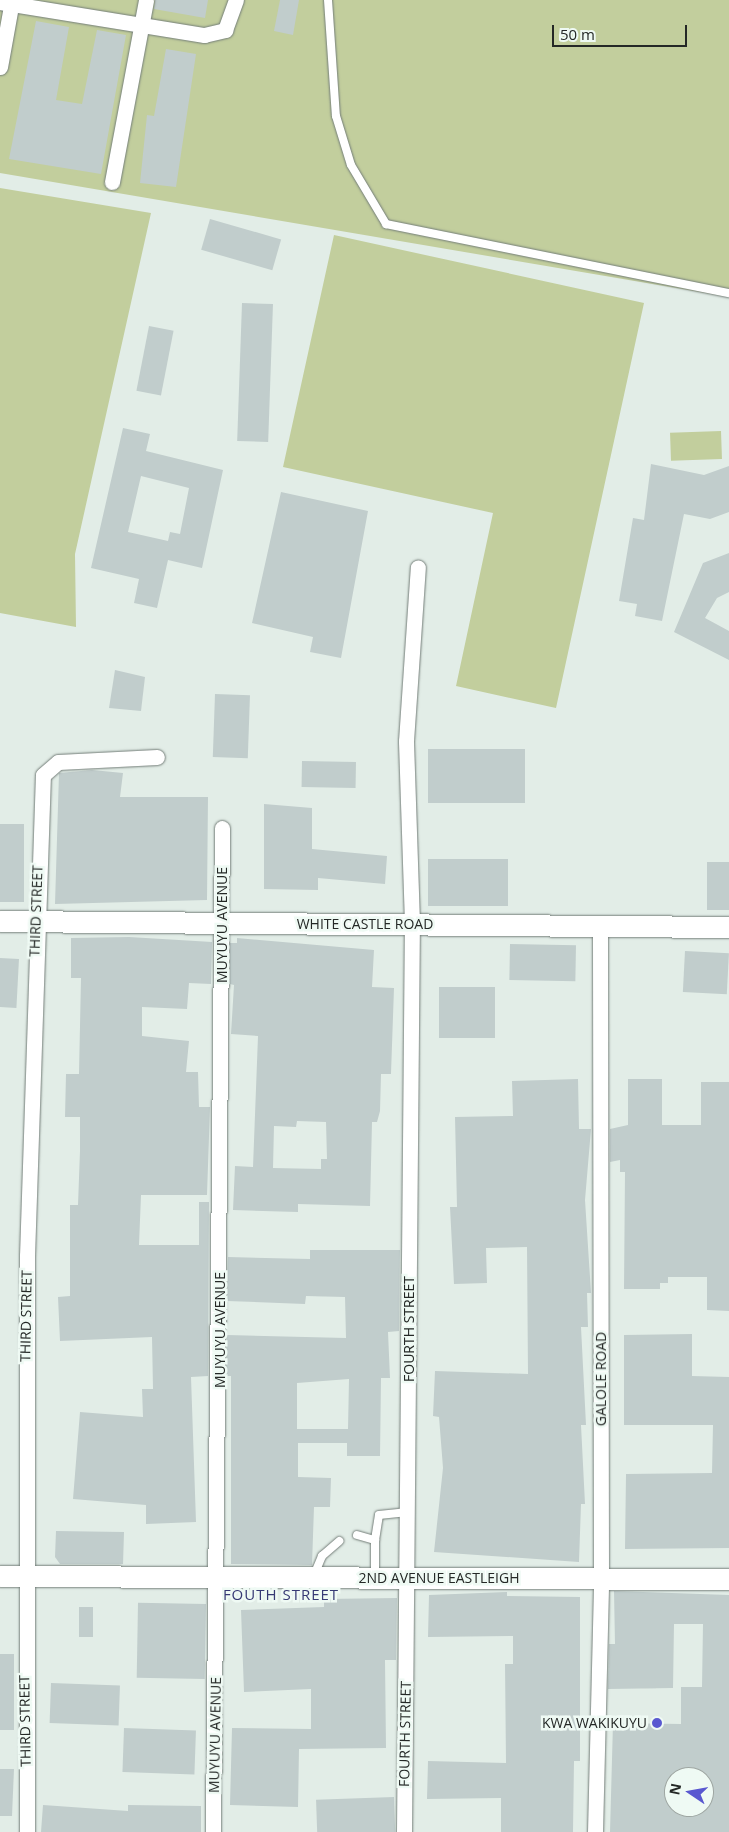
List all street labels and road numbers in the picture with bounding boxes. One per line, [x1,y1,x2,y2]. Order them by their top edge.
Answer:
street label: THIRD STREET [26,865,46,957]
street label: MUYUYU AVENUE [214,867,230,983]
street label: WHITE CASTLE ROAD [297,916,433,932]
street label: THIRD STREET [17,1270,35,1362]
street label: MUYUYU AVENUE [212,1272,228,1388]
street label: FOURTH STREET [401,1276,417,1382]
street label: GALOLE ROAD [593,1332,609,1426]
street label: 2ND AVENUE EASTLEIGH [358,1570,520,1586]
street label: THIRD STREET [16,1675,34,1767]
street label: MUYUYU AVENUE [206,1677,224,1793]
street label: FOURTH STREET [396,1681,414,1787]

